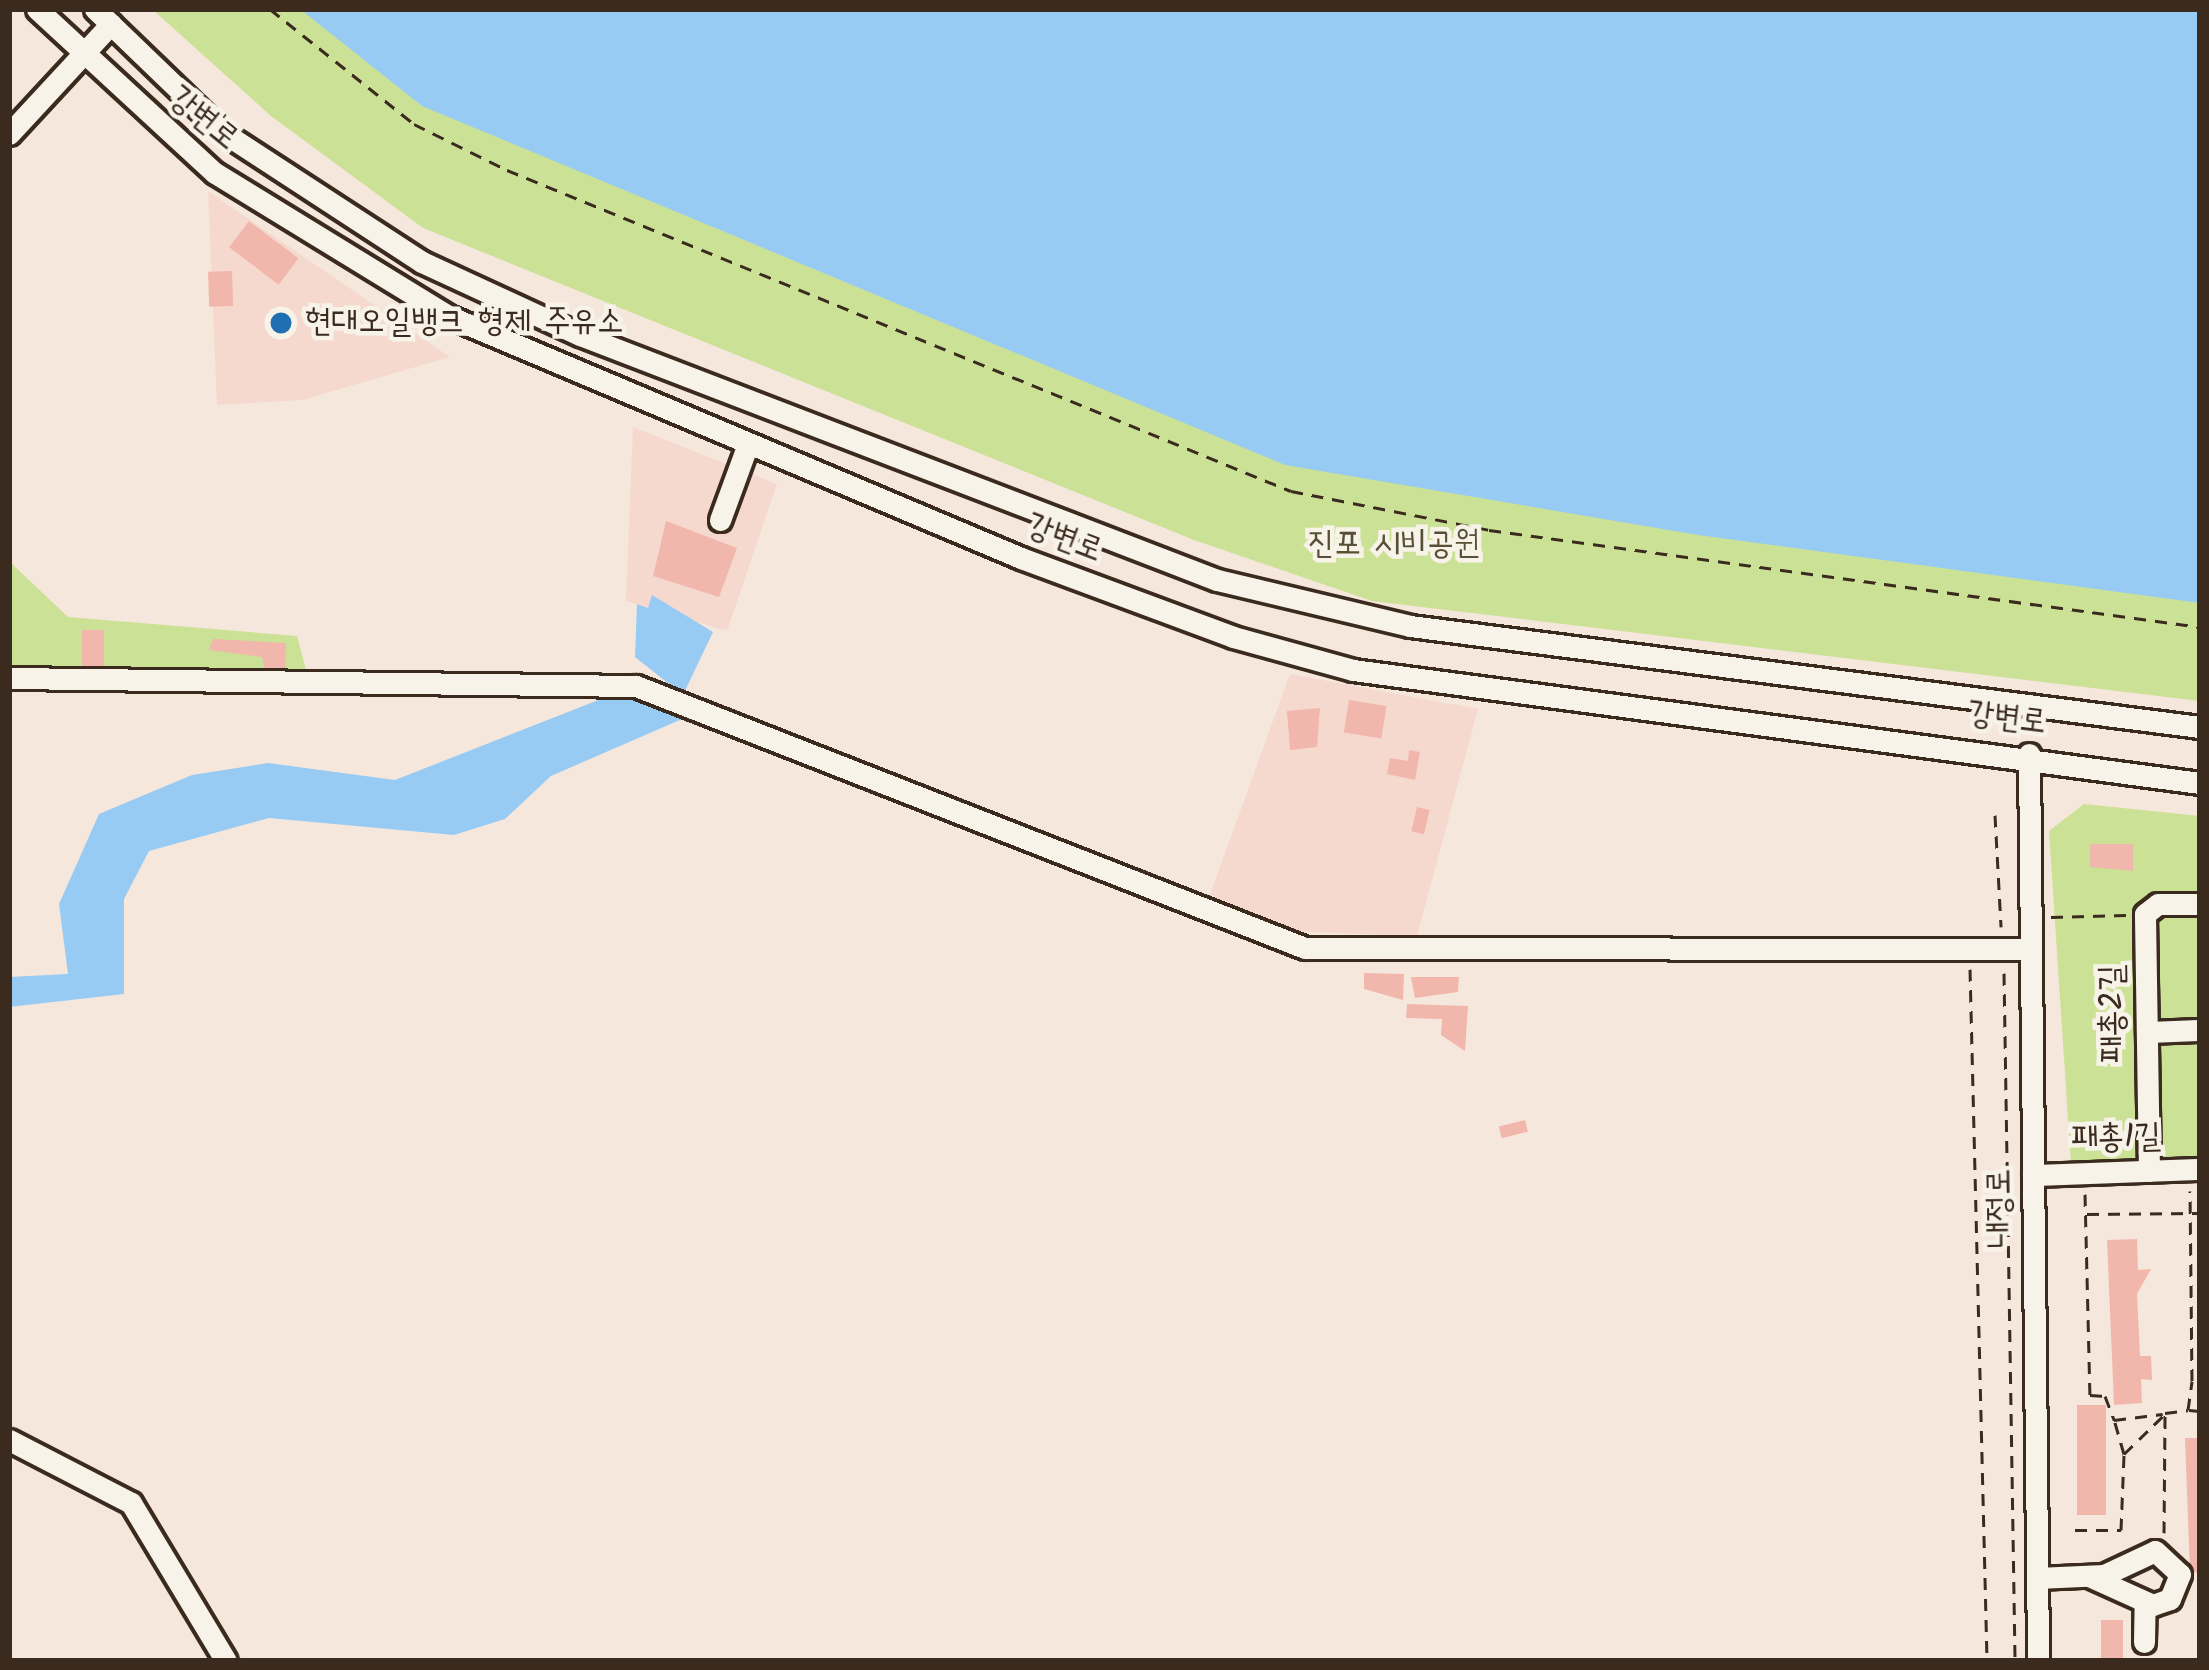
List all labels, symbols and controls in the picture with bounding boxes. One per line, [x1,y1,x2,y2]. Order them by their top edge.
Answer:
street label: 강변로 [160,79,246,159]
place label: 현대오일뱅크 형제 주유소 [305,303,624,343]
marker: 현대오일뱅크 형제 주유소 [268,310,294,336]
street label: 강변로 [1020,506,1108,572]
park label: 진포 시비공원 [1308,525,1480,565]
street label: 강변로 [1965,694,2049,744]
street label: 패총2길 [2093,964,2135,1064]
street label: 패총1길 [2070,1118,2162,1160]
street label: 내정로 [1981,1168,2021,1248]

